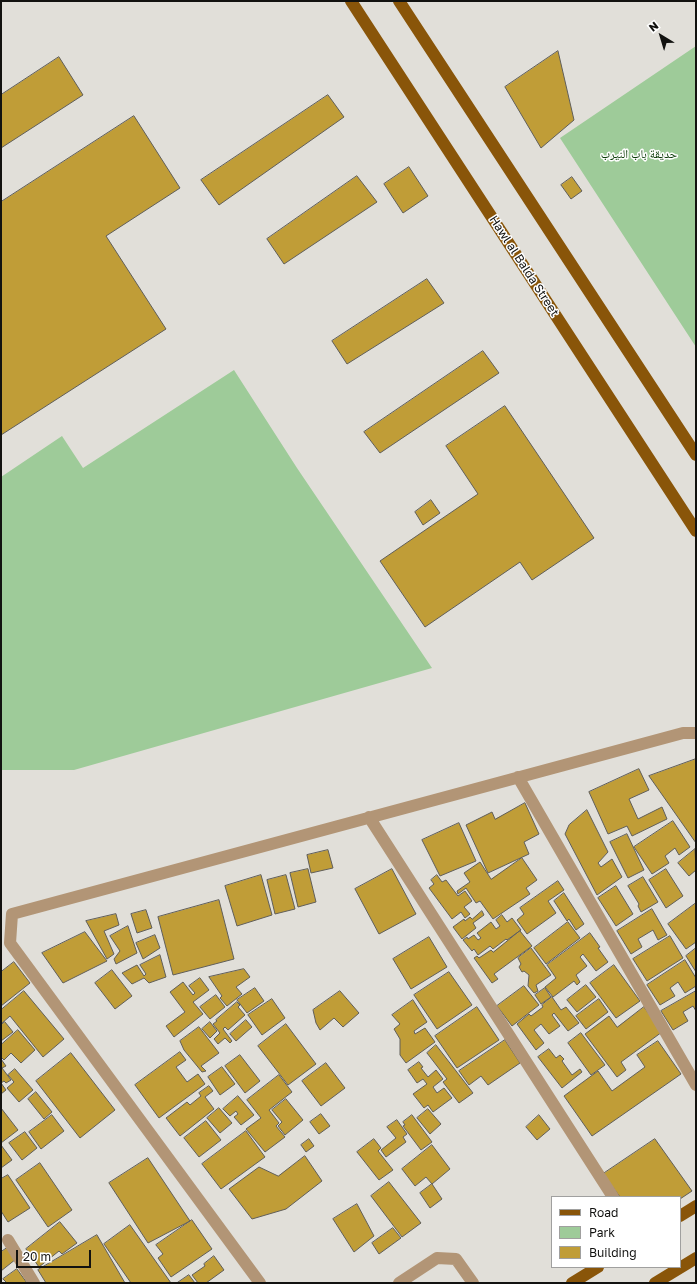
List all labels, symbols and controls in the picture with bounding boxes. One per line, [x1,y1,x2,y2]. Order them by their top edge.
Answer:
north arrow [641,16,681,56]
text: N [646,18,661,34]
park label: حديقة باب النيرب [601,147,677,161]
street label: Hawl al Balda Street [486,213,562,319]
legend [551,1196,681,1268]
text: Road [589,1205,618,1220]
text: Park [589,1225,615,1240]
scale bar [18,1242,93,1268]
text: Building [589,1245,637,1260]
text: 20 m [23,1249,51,1264]

